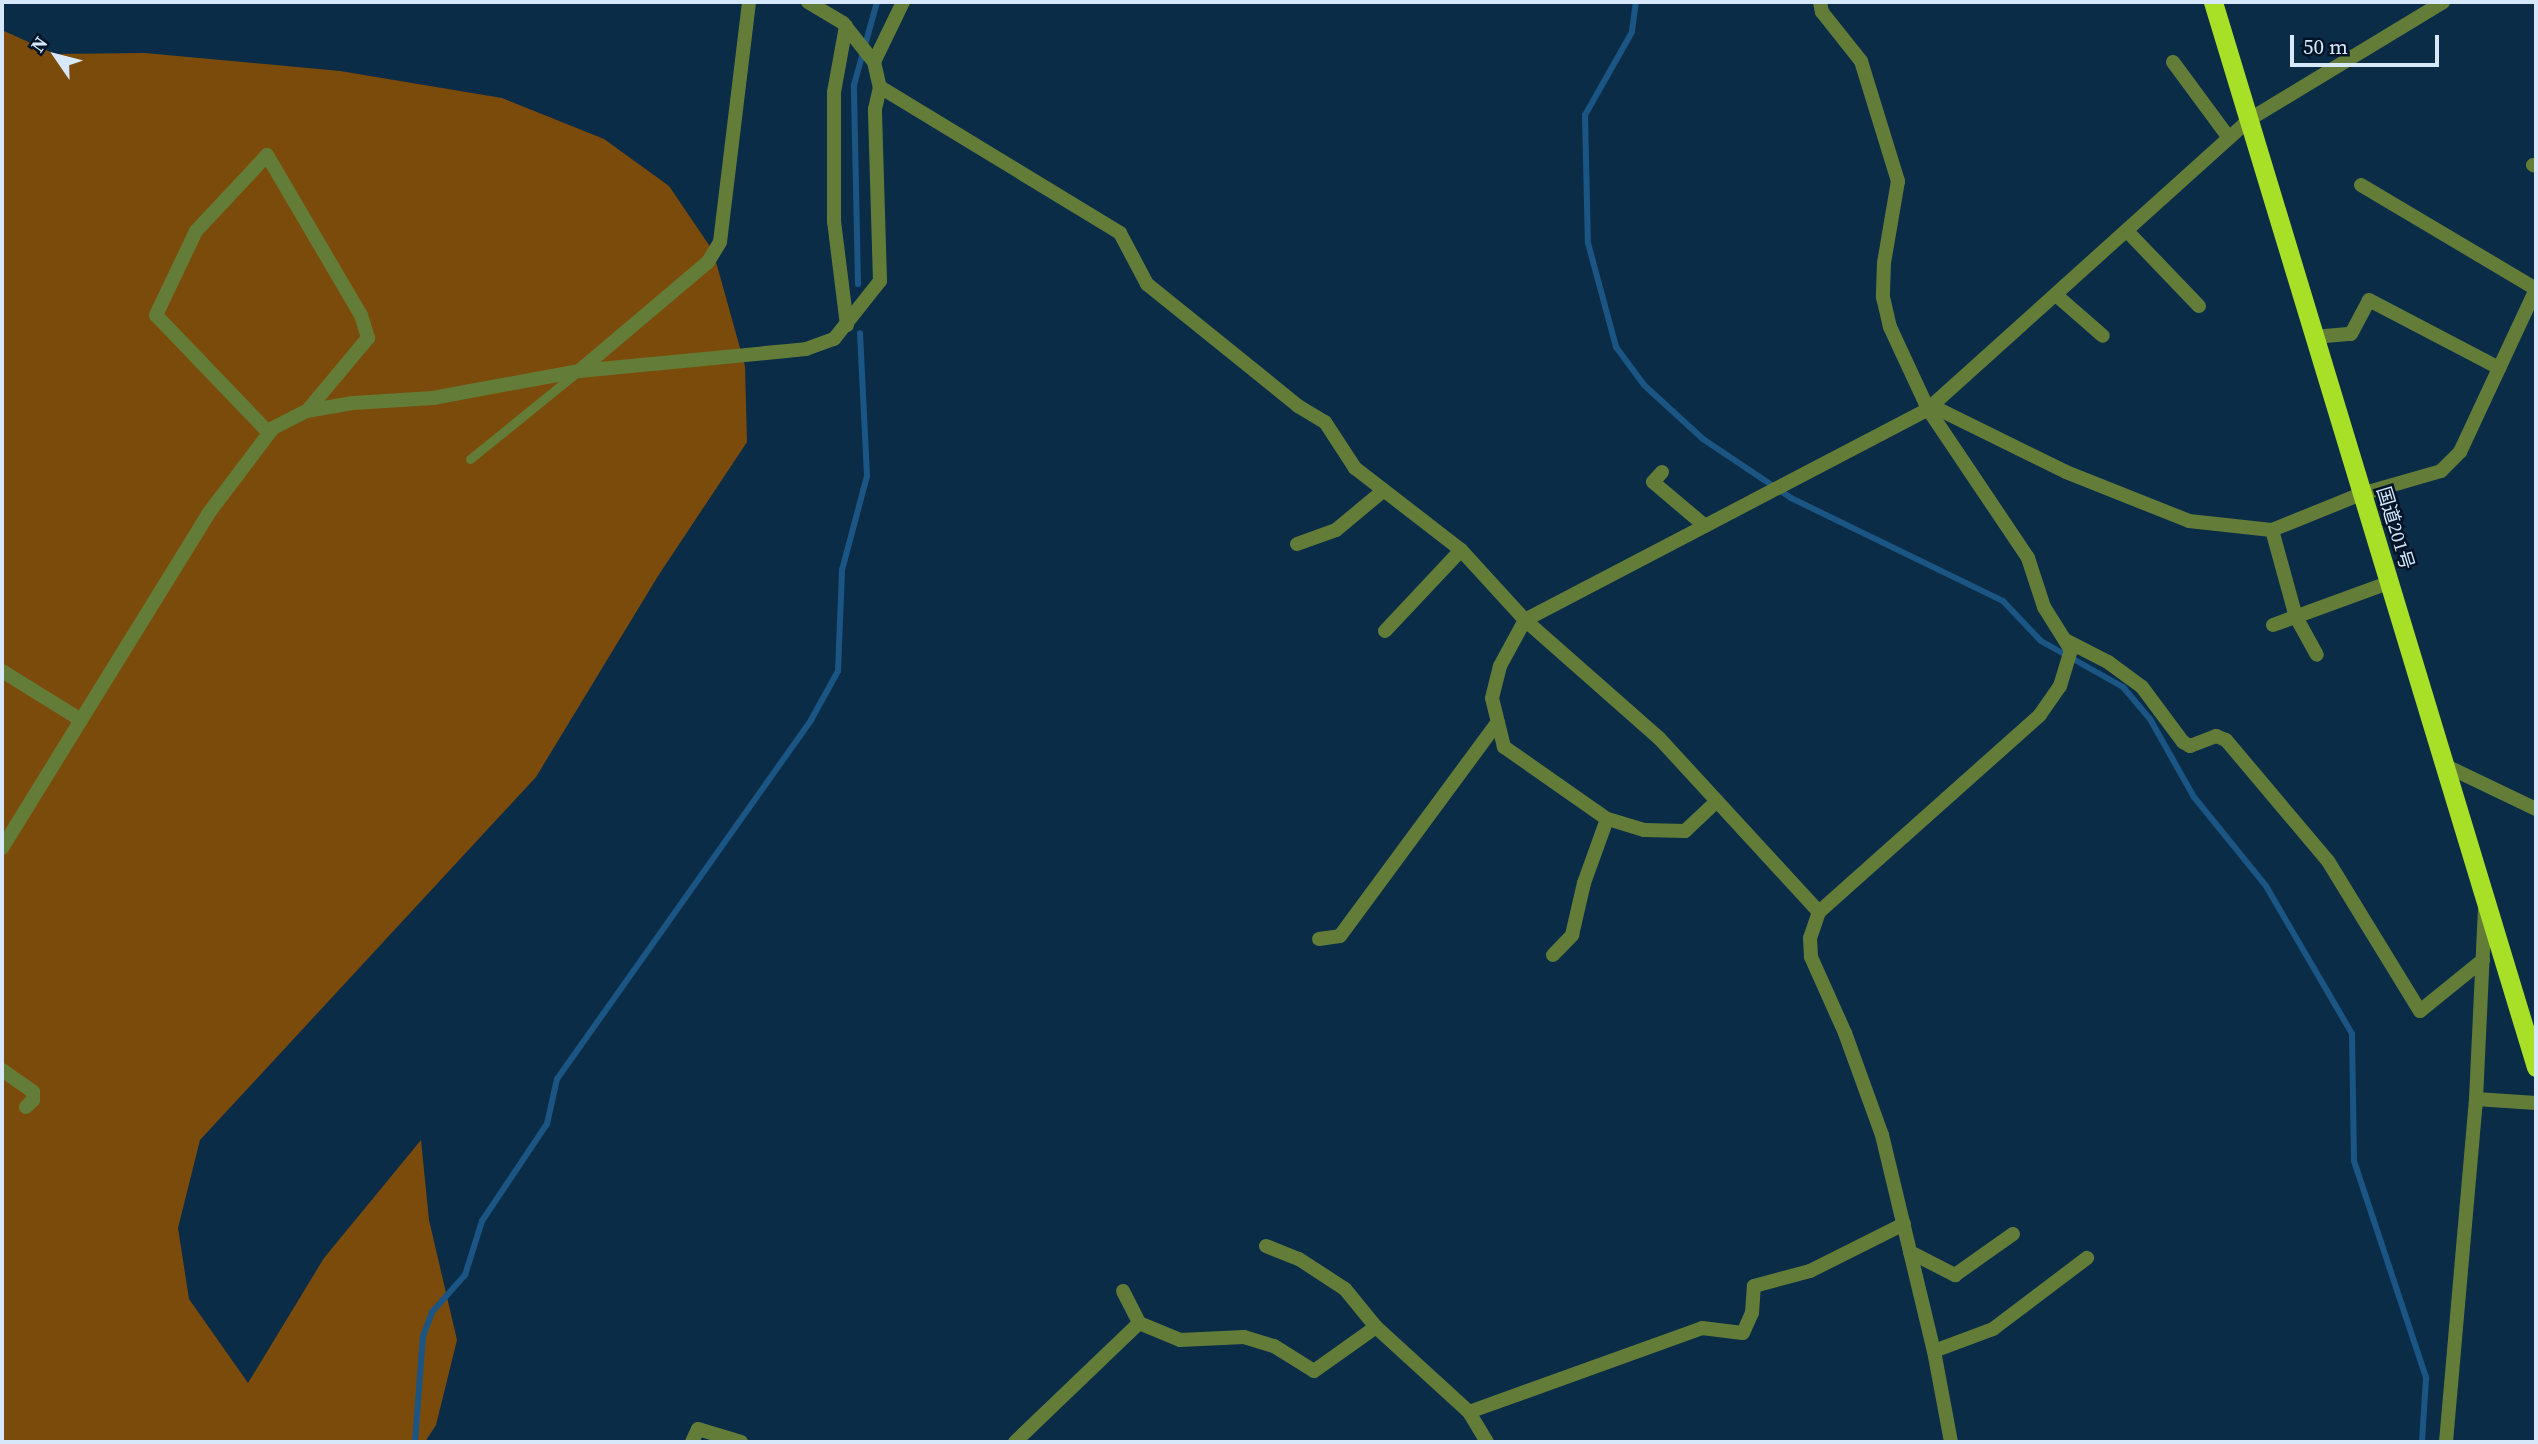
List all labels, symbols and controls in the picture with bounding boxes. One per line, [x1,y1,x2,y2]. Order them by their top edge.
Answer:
north arrow [21,21,91,91]
scale bar [2293,21,2442,65]
text: N [24,31,53,57]
text: 50 m [2303,32,2348,61]
street label: 国道201号 [2372,484,2418,572]

